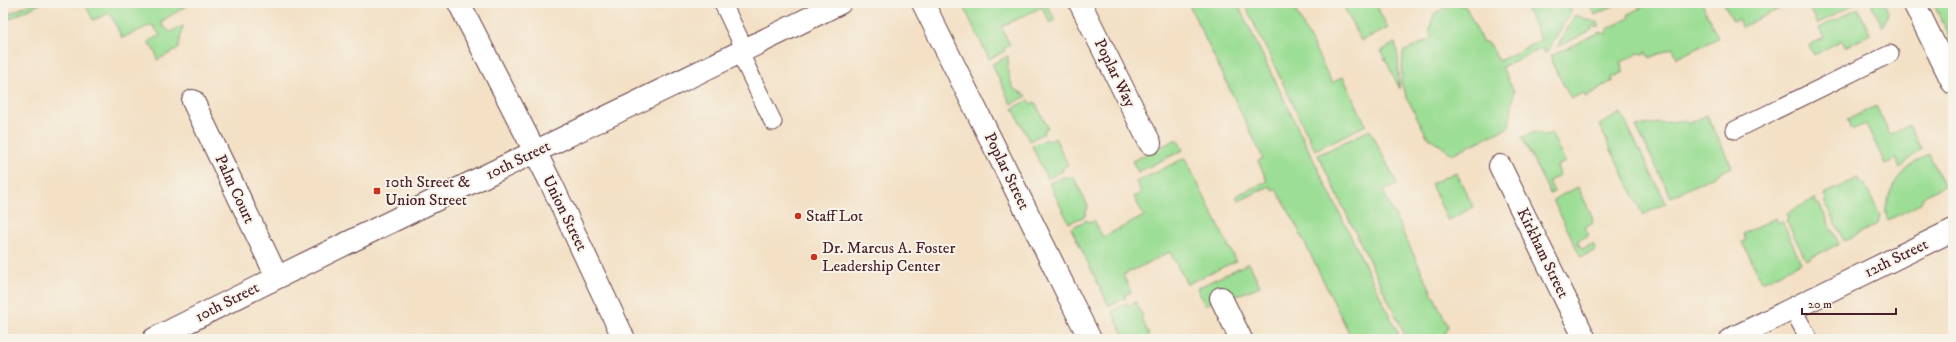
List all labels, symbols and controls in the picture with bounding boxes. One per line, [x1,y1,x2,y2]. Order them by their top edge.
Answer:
street label: Poplar Way [1090,35,1140,111]
street label: Poplar Street [980,129,1034,213]
street label: 10th Street [483,136,553,184]
street label: Palm Court [210,151,260,227]
place label: 10th Street & Union Street [385,172,470,210]
street label: Union Street [538,172,592,254]
marker: 10th Street & Union Street [372,186,382,196]
street label: Kirkham Street [1513,205,1573,301]
place label: Staff Lot [806,206,863,226]
marker: Staff Lot [793,211,803,221]
street label: 12th Street [1861,234,1931,282]
place label: Dr. Marcus A. Foster Leadership Center [822,238,955,276]
marker: Dr. Marcus A. Foster Leadership Center [809,252,819,262]
street label: 10th Street [192,277,262,327]
scale bar [1802,290,1896,316]
text: 20 m [1808,297,1832,312]

